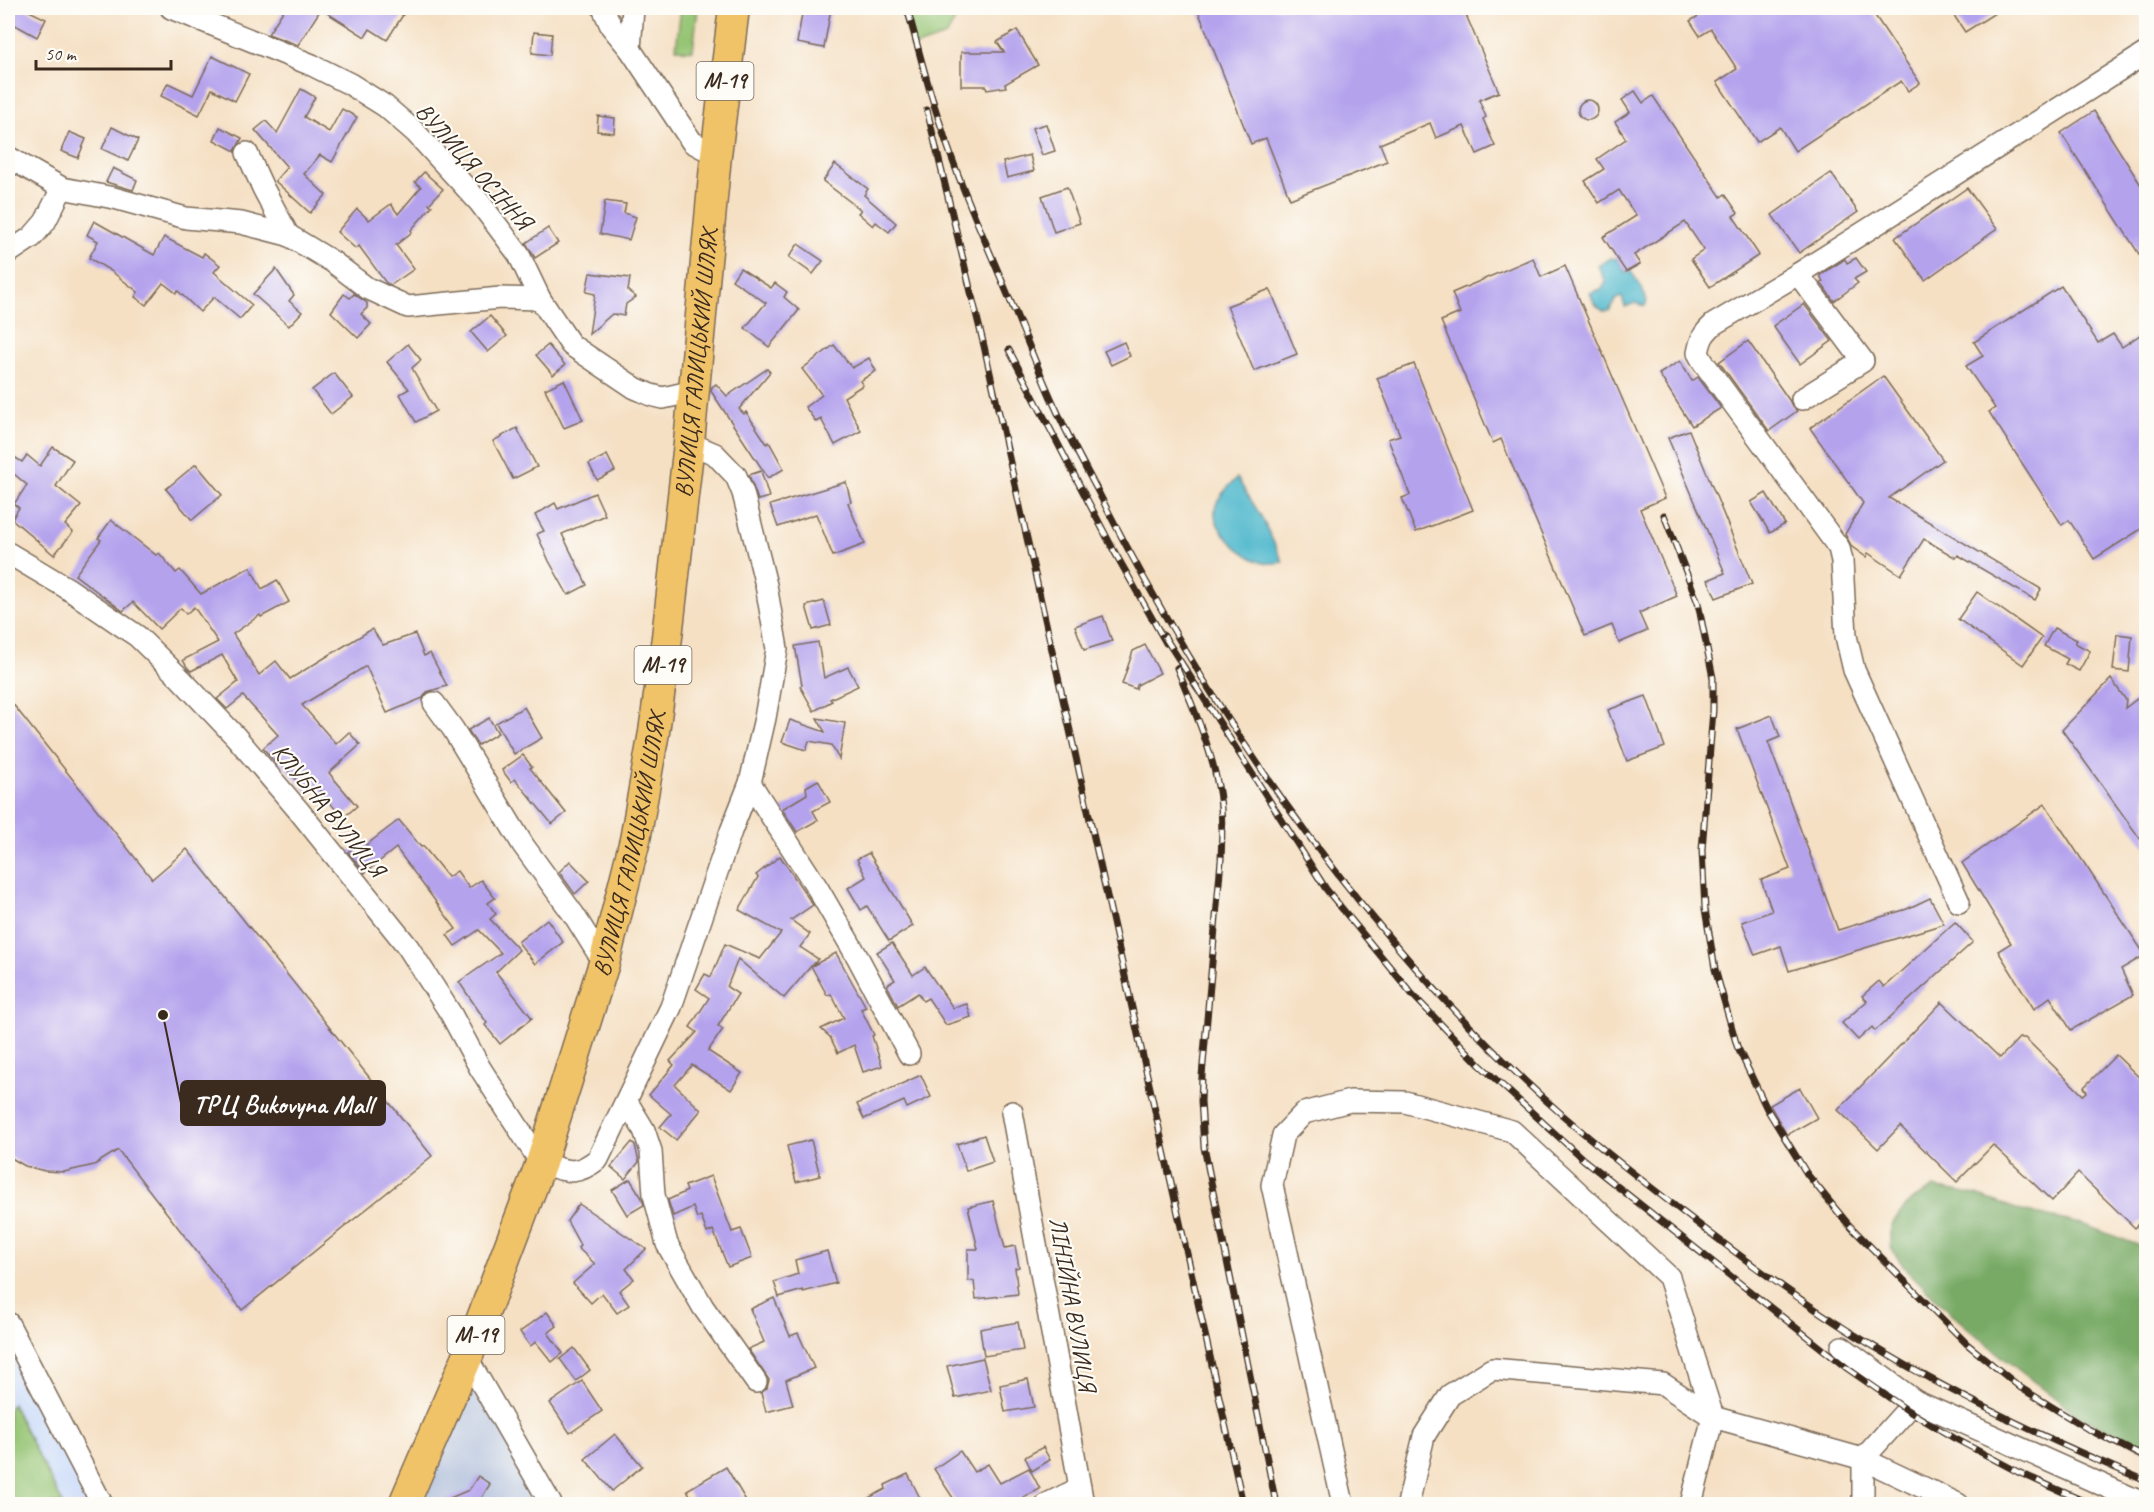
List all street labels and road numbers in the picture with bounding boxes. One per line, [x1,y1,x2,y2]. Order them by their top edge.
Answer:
road number: М-19 [696,62,754,100]
street label: ВУЛИЦЯ ОСІННЯ [409,96,541,238]
street label: ВУЛИЦЯ ГАЛИЦЬКИЙ ШЛЯХ [668,224,724,499]
road number: М-19 [634,646,692,684]
street label: ВУЛИЦЯ ГАЛИЦЬКИЙ ШЛЯХ [586,707,672,980]
street label: КЛУБНА ВУЛИЦЯ [266,737,394,886]
street label: ЛІНІЙНА ВУЛИЦЯ [1043,1215,1104,1397]
road number: М-19 [448,1316,504,1354]

